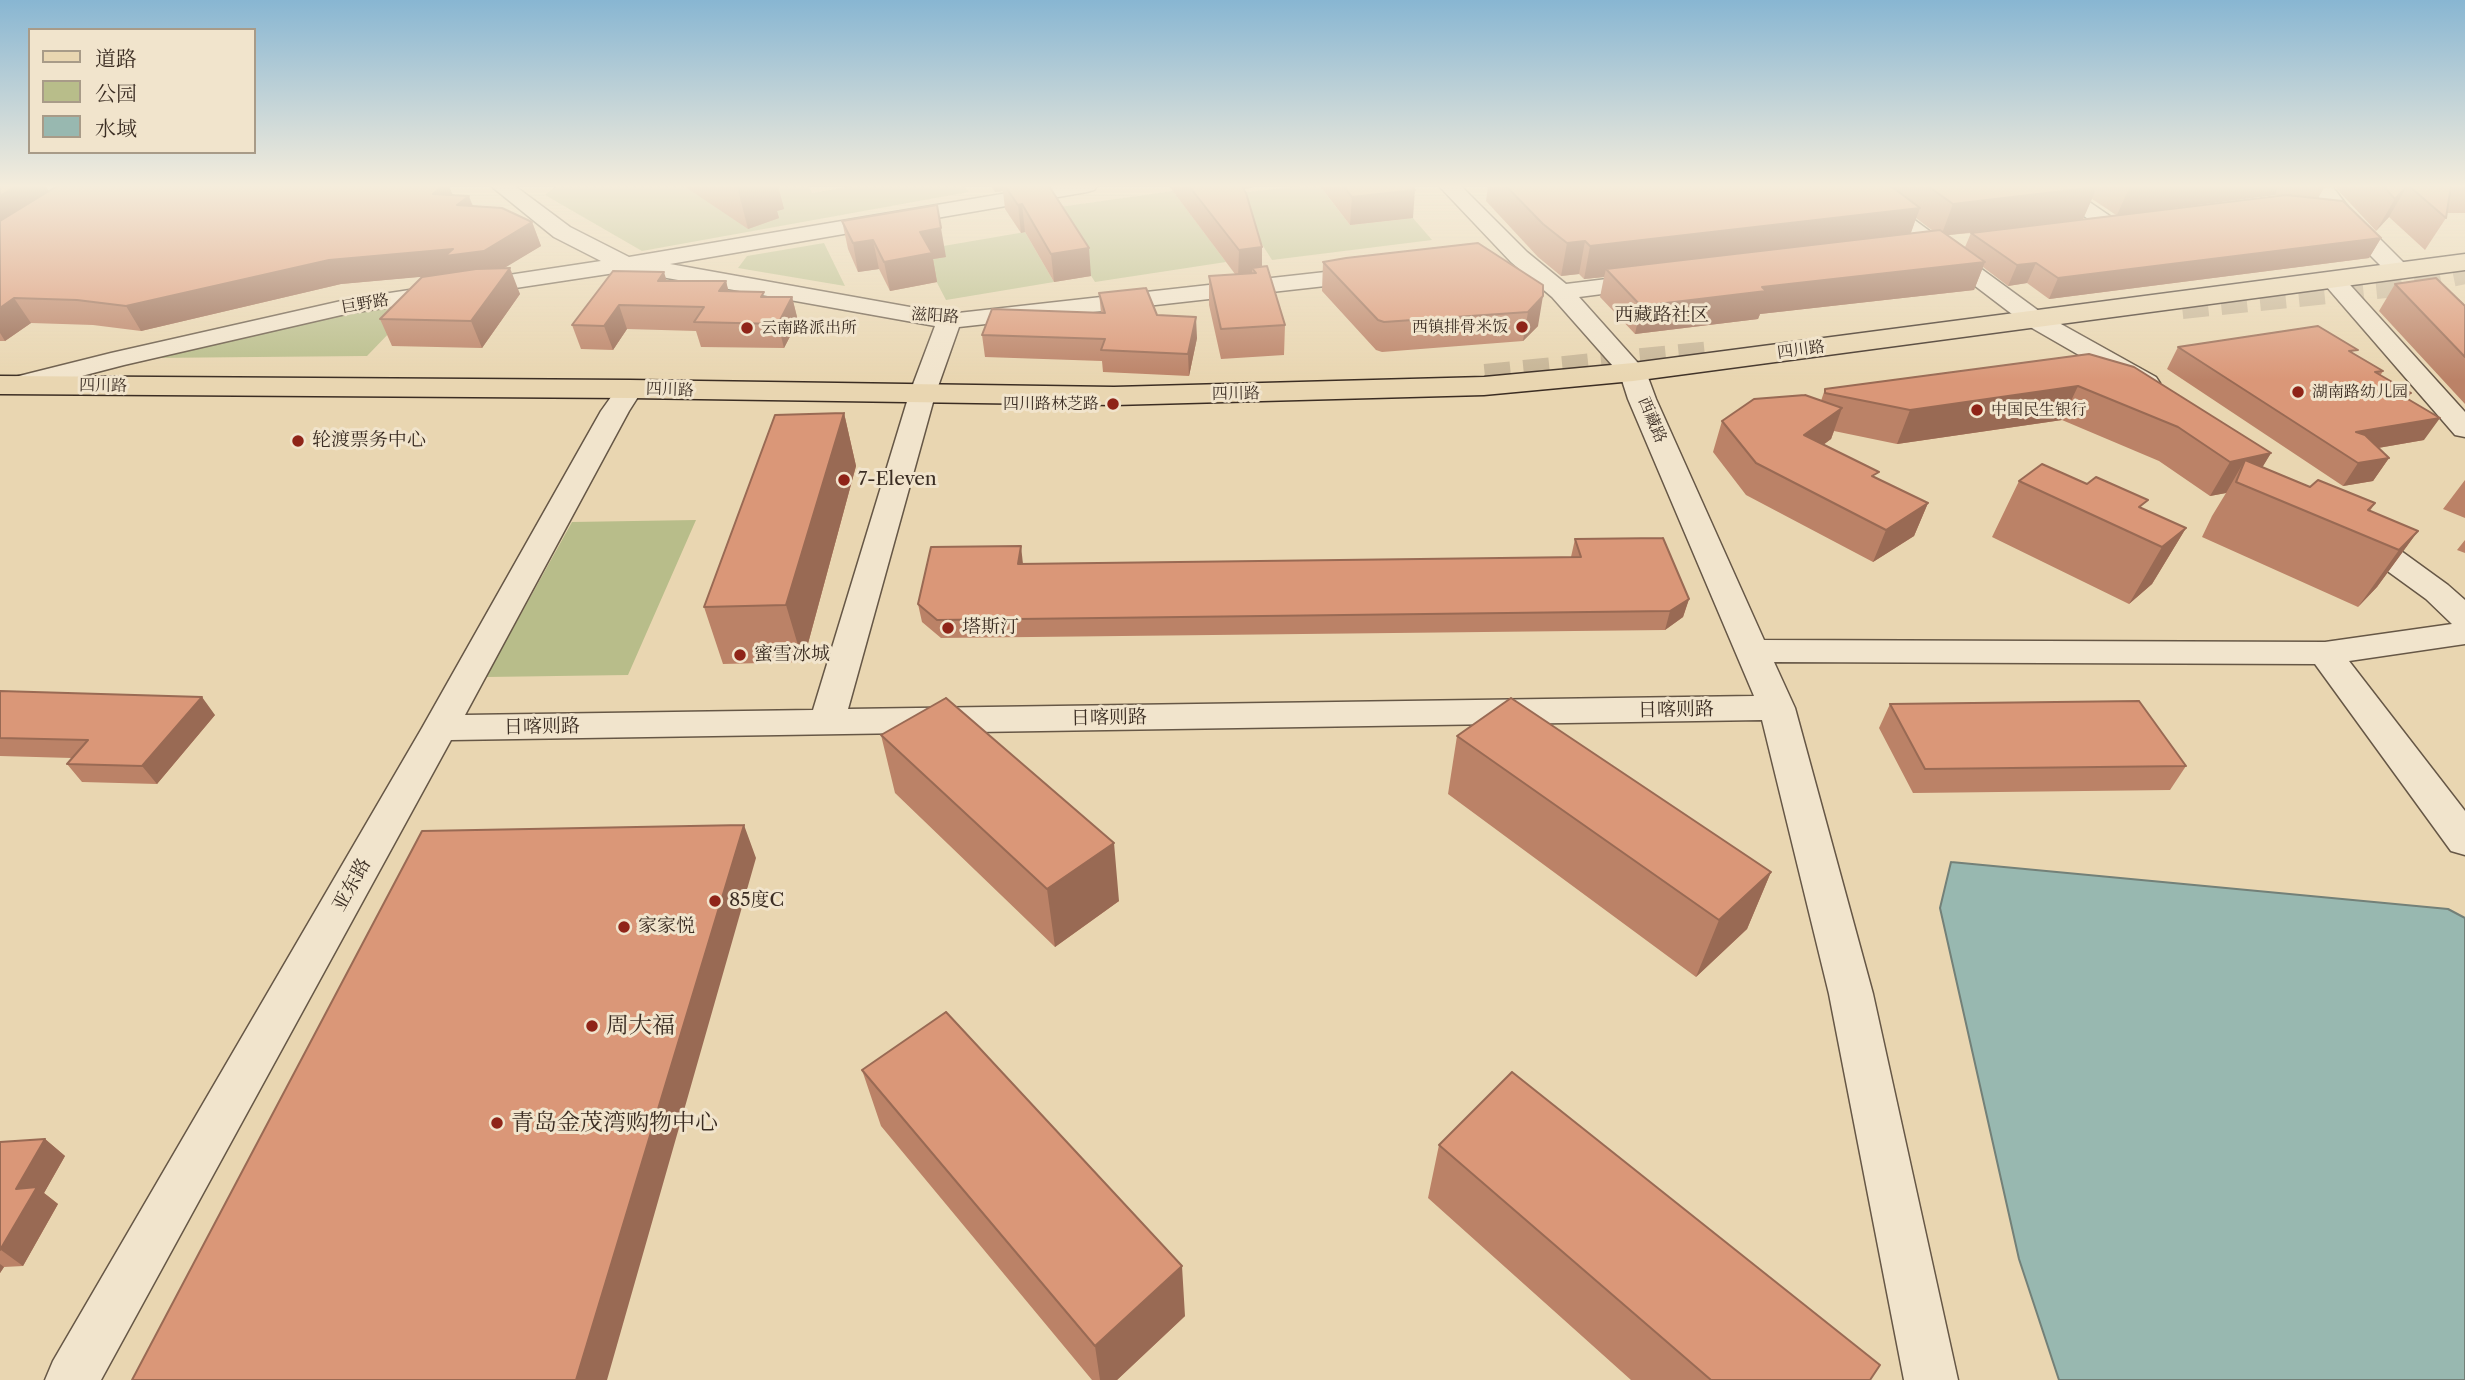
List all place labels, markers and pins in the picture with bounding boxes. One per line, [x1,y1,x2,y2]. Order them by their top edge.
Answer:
place label: 西镇排骨米饭 [1412,317,1508,337]
place label: 云南路派出所 [761,318,857,338]
marker: 西镇排骨米饭 [1514,319,1530,335]
marker: 云南路派出所 [739,320,755,336]
place label: 湖南路幼儿园 [2312,382,2408,402]
marker: 湖南路幼儿园 [2290,384,2306,400]
place label: 四川路林芝路 [1003,394,1099,414]
marker: 四川路林芝路 [1105,396,1121,412]
place label: 中国民生银行 [1991,400,2087,420]
marker: 中国民生银行 [1969,402,1985,418]
place label: 轮渡票务中心 [312,430,426,452]
marker: 轮渡票务中心 [290,433,306,449]
place label: 7-Eleven [858,469,937,491]
marker: 7-Eleven [836,472,852,488]
place label: 塔斯汀 [962,617,1019,639]
marker: 塔斯汀 [940,620,956,636]
place label: 蜜雪冰城 [754,644,830,666]
marker: 蜜雪冰城 [732,647,748,663]
place label: 85度C [729,890,784,912]
marker: 85度C [707,893,723,909]
place label: 家家悦 [638,916,695,938]
marker: 家家悦 [616,919,632,935]
place label: 周大福 [606,1012,675,1040]
marker: 周大福 [584,1018,600,1034]
place label: 青岛金茂湾购物中心 [511,1109,718,1137]
marker: 青岛金茂湾购物中心 [489,1115,505,1131]

